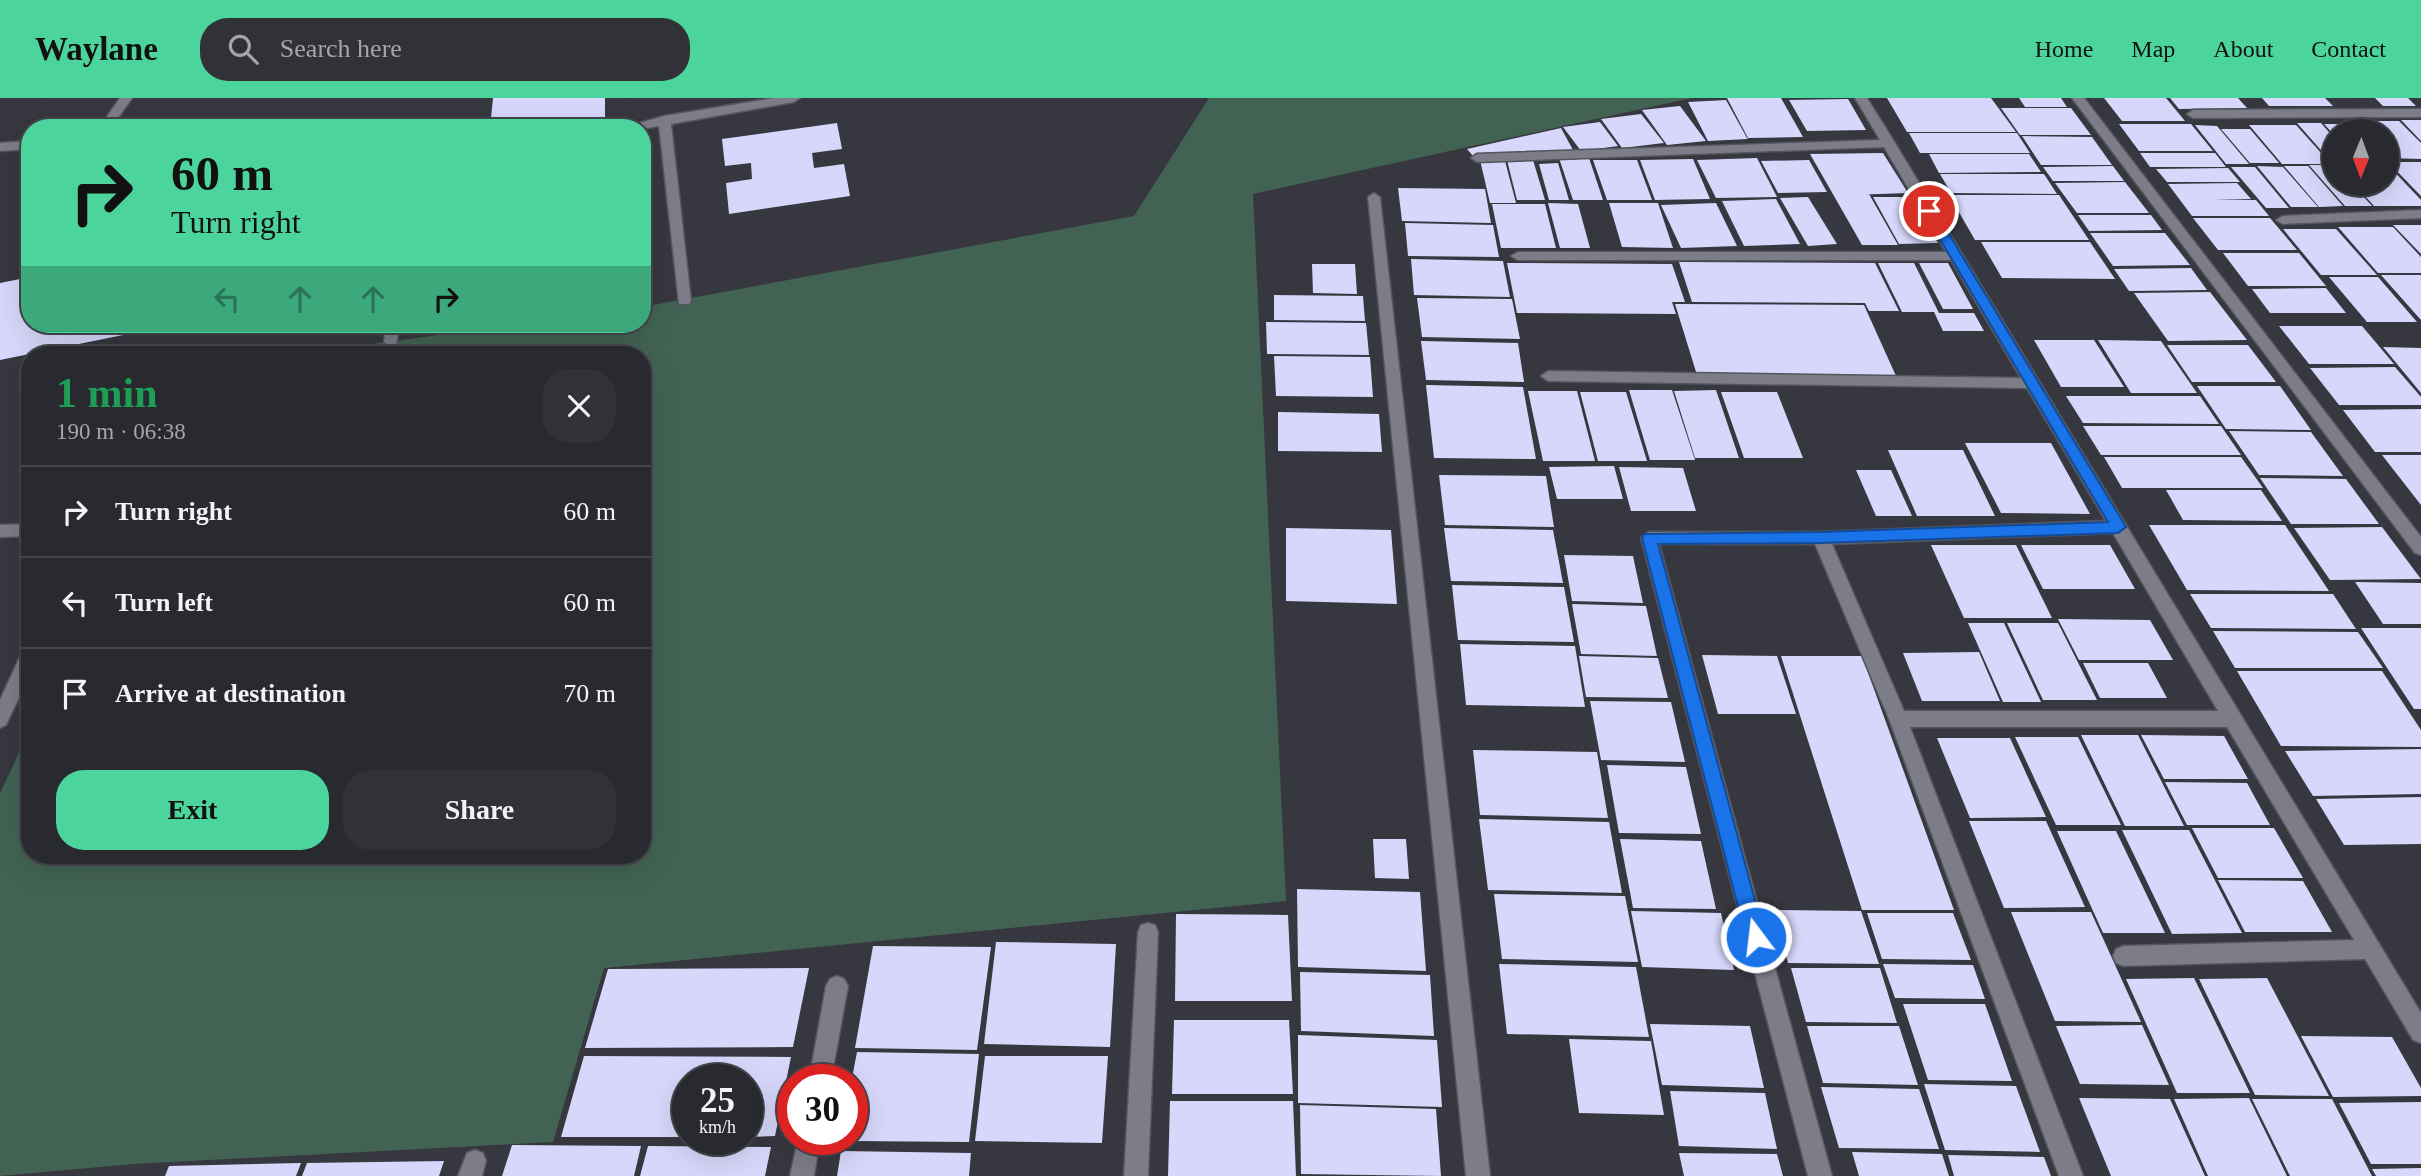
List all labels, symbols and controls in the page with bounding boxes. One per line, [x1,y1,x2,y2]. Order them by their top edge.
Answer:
search box [200,18,690,81]
icon: search [224,30,262,68]
text: Waylane [35,31,158,67]
text: Search here [280,34,402,63]
text: Home [2035,36,2093,62]
text: Map [2131,36,2175,62]
text: About [2213,36,2273,62]
text: Contact [2311,36,2386,62]
north arrow [2322,119,2399,196]
map controls [2322,119,2399,196]
text: 60 m [171,146,273,201]
icon: right [56,147,147,238]
pin [1899,181,1959,241]
icon: arrive [1910,192,1948,230]
text: Turn right [171,204,301,240]
icon: left [208,280,246,318]
icon: ahead [281,280,319,318]
icon: ahead [354,280,392,318]
icon: right [427,280,465,318]
button: close [542,369,616,443]
text: 1 min [56,370,158,416]
text: 190 m · 06:38 [56,419,186,444]
icon: right [56,493,94,531]
text: Turn right [115,497,232,526]
text: 60 m [563,497,616,526]
icon: left [56,584,94,622]
text: Turn left [115,588,213,617]
text: 60 m [563,588,616,617]
icon: arrive [56,675,94,713]
text: Arrive at destination [115,679,346,708]
text: 70 m [563,679,616,708]
button: Exit [56,770,329,850]
button: Share [343,770,616,850]
position arrow [1719,900,1793,974]
speed limit sign: 30 [777,1064,868,1155]
text: 25 [700,1081,735,1120]
text: km/h [699,1117,736,1137]

